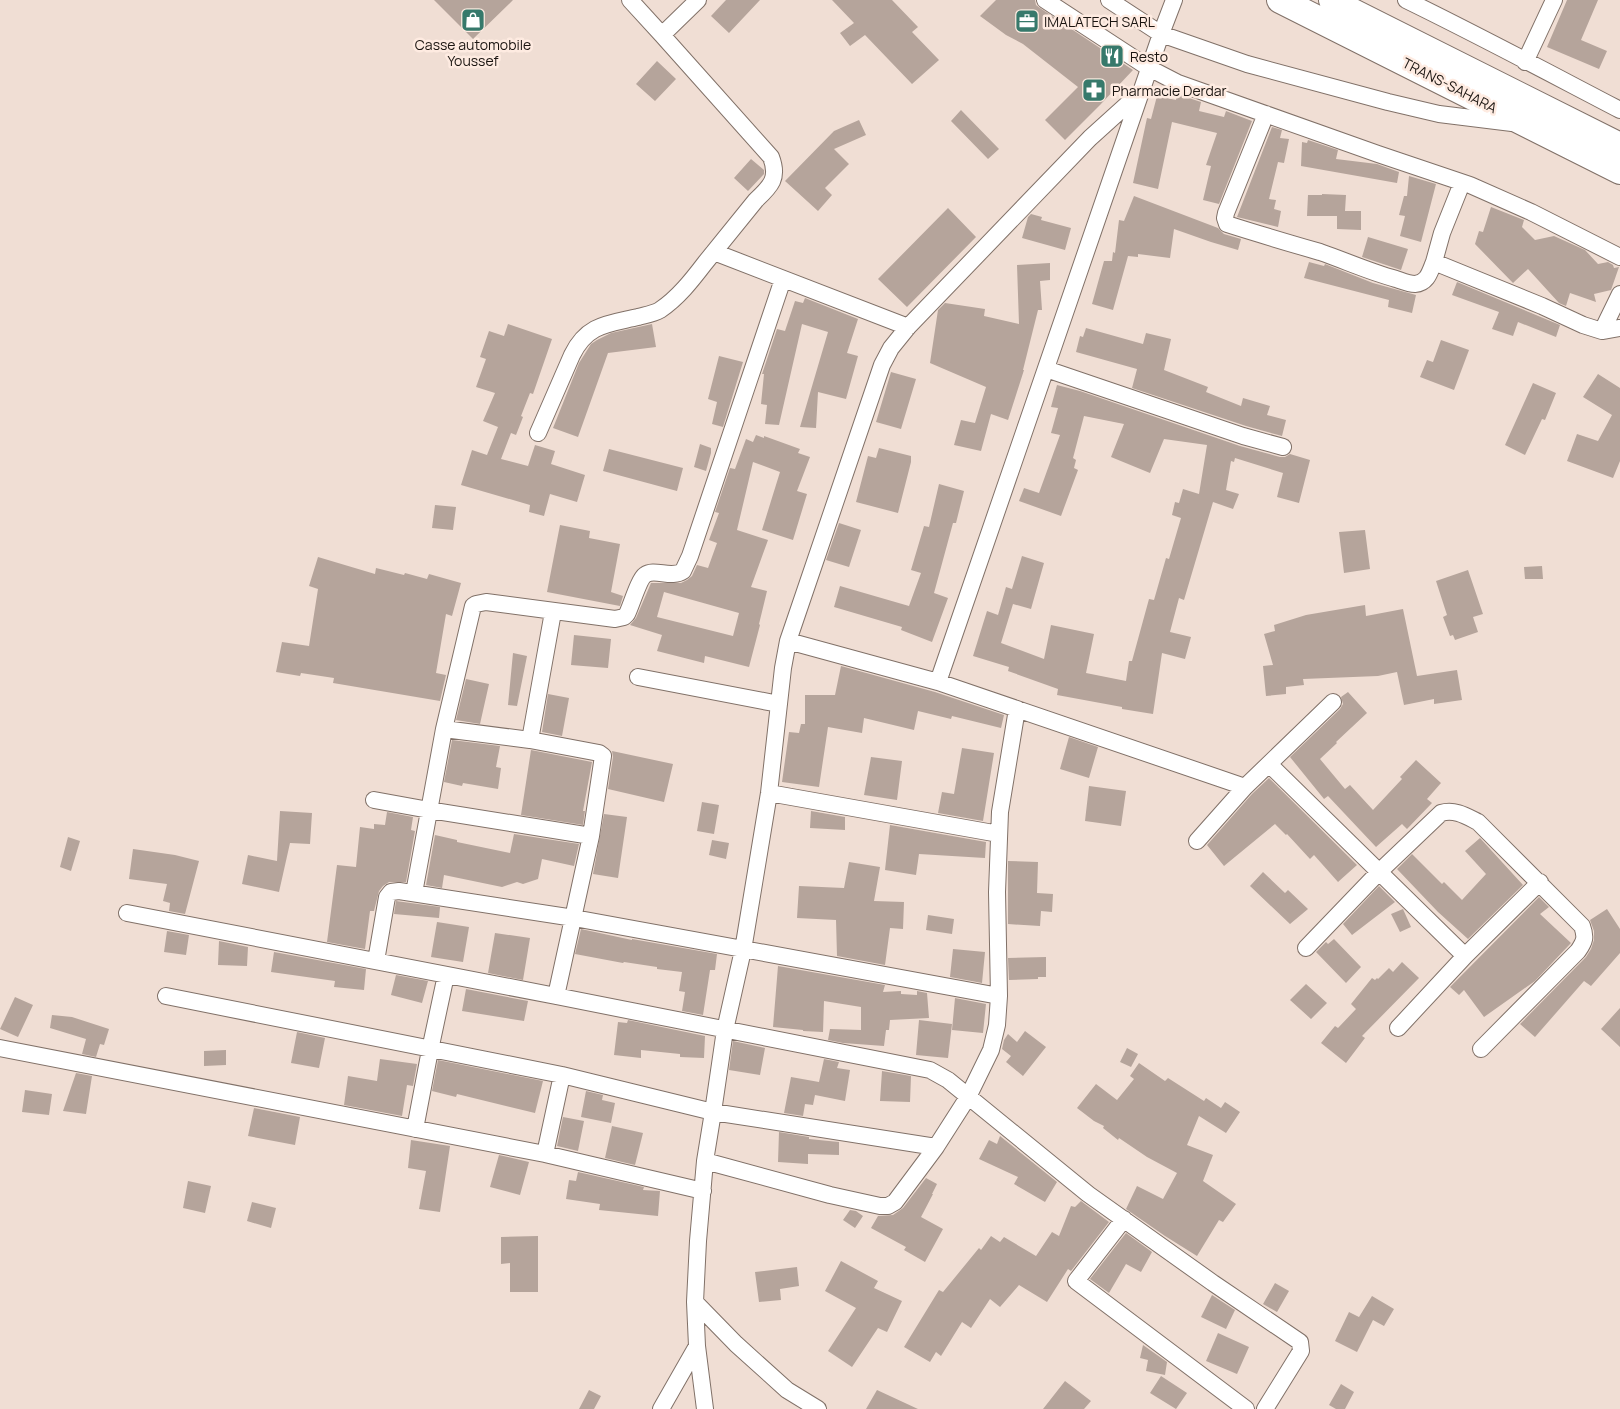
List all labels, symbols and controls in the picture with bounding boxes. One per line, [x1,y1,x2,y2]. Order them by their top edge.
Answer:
shop icon: Casse automobile Youssef [460,7,486,33]
office icon: IMALATECH SARL [1014,8,1040,34]
place label: IMALATECH SARL [1044,12,1155,31]
place label: Casse automobile Youssef [415,35,531,70]
restaurant icon: Resto [1099,43,1125,69]
place label: Resto [1130,47,1168,66]
street label: TRANS-SAHARA [1399,53,1501,117]
pharmacy icon: Pharmacie Derdar [1081,77,1107,103]
place label: Pharmacie Derdar [1112,81,1227,100]

